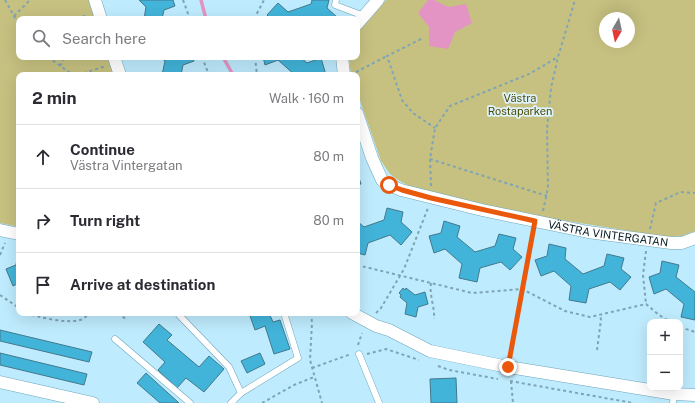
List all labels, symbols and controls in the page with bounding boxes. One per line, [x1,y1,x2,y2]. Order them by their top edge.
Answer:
north arrow [599,12,635,48]
search box [16,16,360,60]
icon: search [30,27,52,49]
text: Search here [62,30,146,47]
text: 2 min [32,88,77,108]
text: Walk · 160 m [269,91,344,106]
park label: Västra Rostaparken [488,92,552,117]
text: Continue [70,141,135,158]
icon: ahead [32,146,54,168]
text: 80 m [313,149,344,164]
text: Västra Vintergatan [70,158,183,173]
route start [380,176,398,194]
icon: right [32,210,54,232]
text: Turn right [70,212,140,229]
text: 80 m [313,213,344,228]
street label: VÄSTRA VINTERGATAN [547,218,669,249]
icon: arrive [32,274,54,296]
text: Arrive at destination [70,276,215,293]
map controls [647,319,683,391]
button: + [647,319,683,355]
button: − [647,355,683,391]
route end [499,358,517,376]

